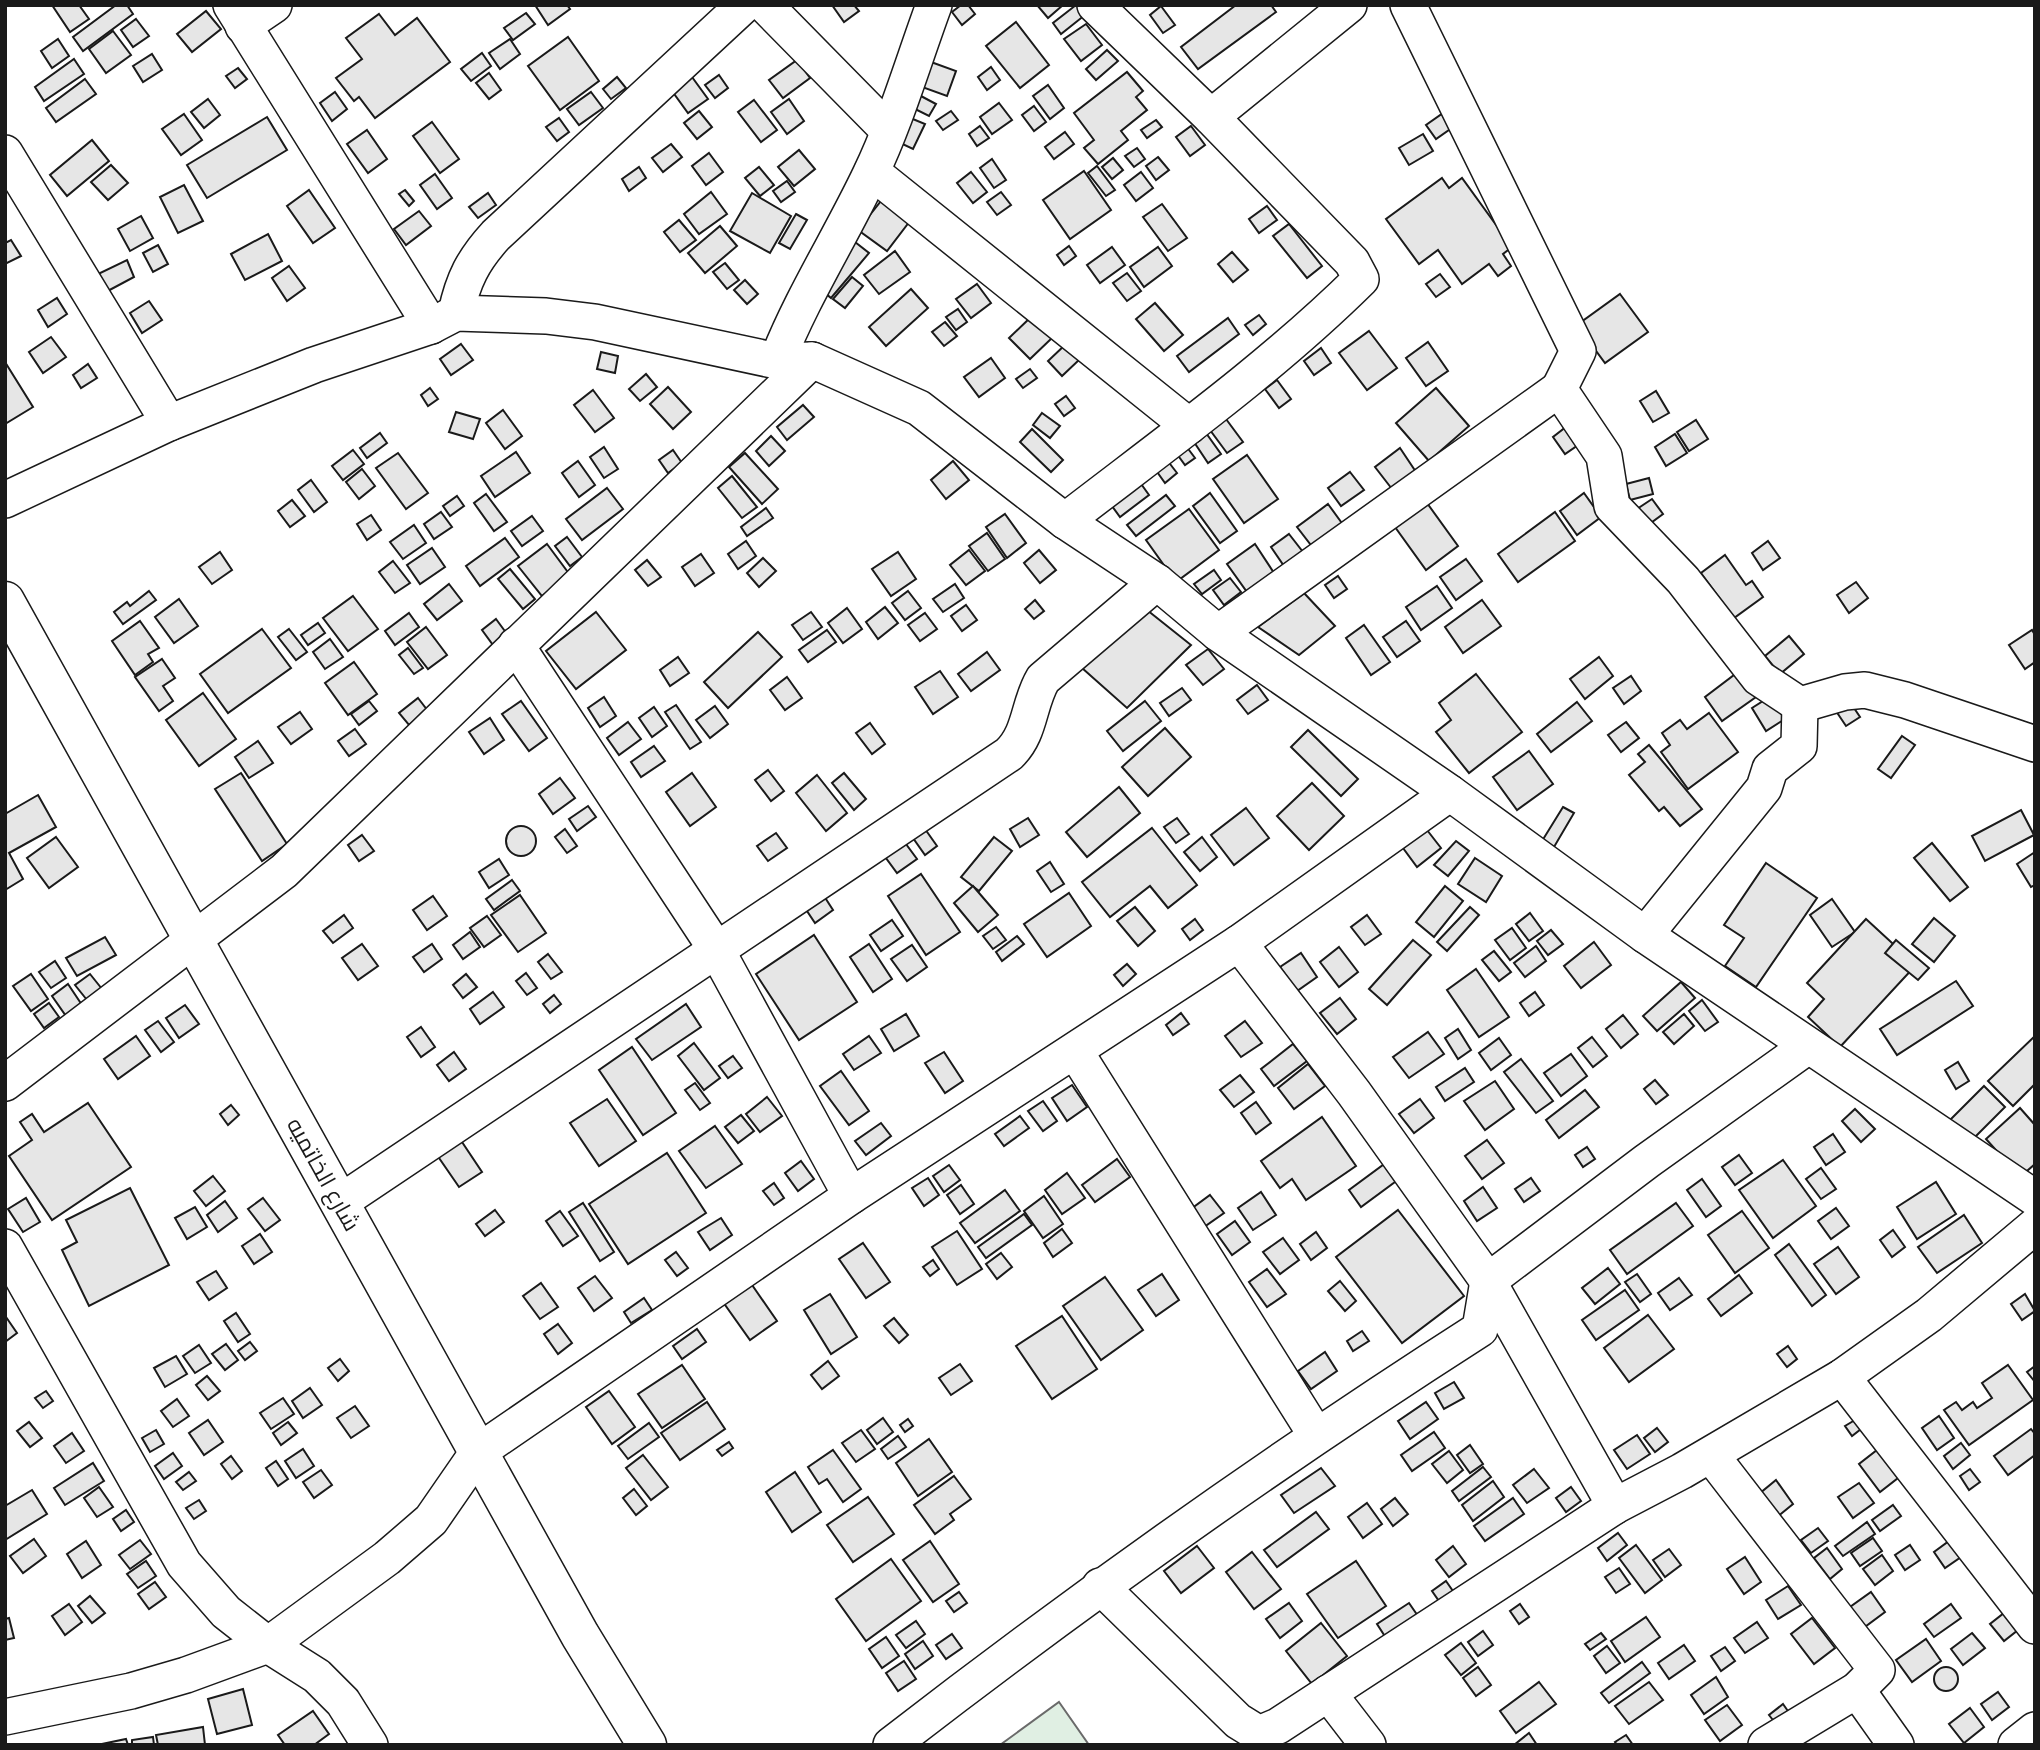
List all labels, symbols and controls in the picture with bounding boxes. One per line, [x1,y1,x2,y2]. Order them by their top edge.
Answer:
street label: شارع الخاتميه [279,1112,368,1237]

